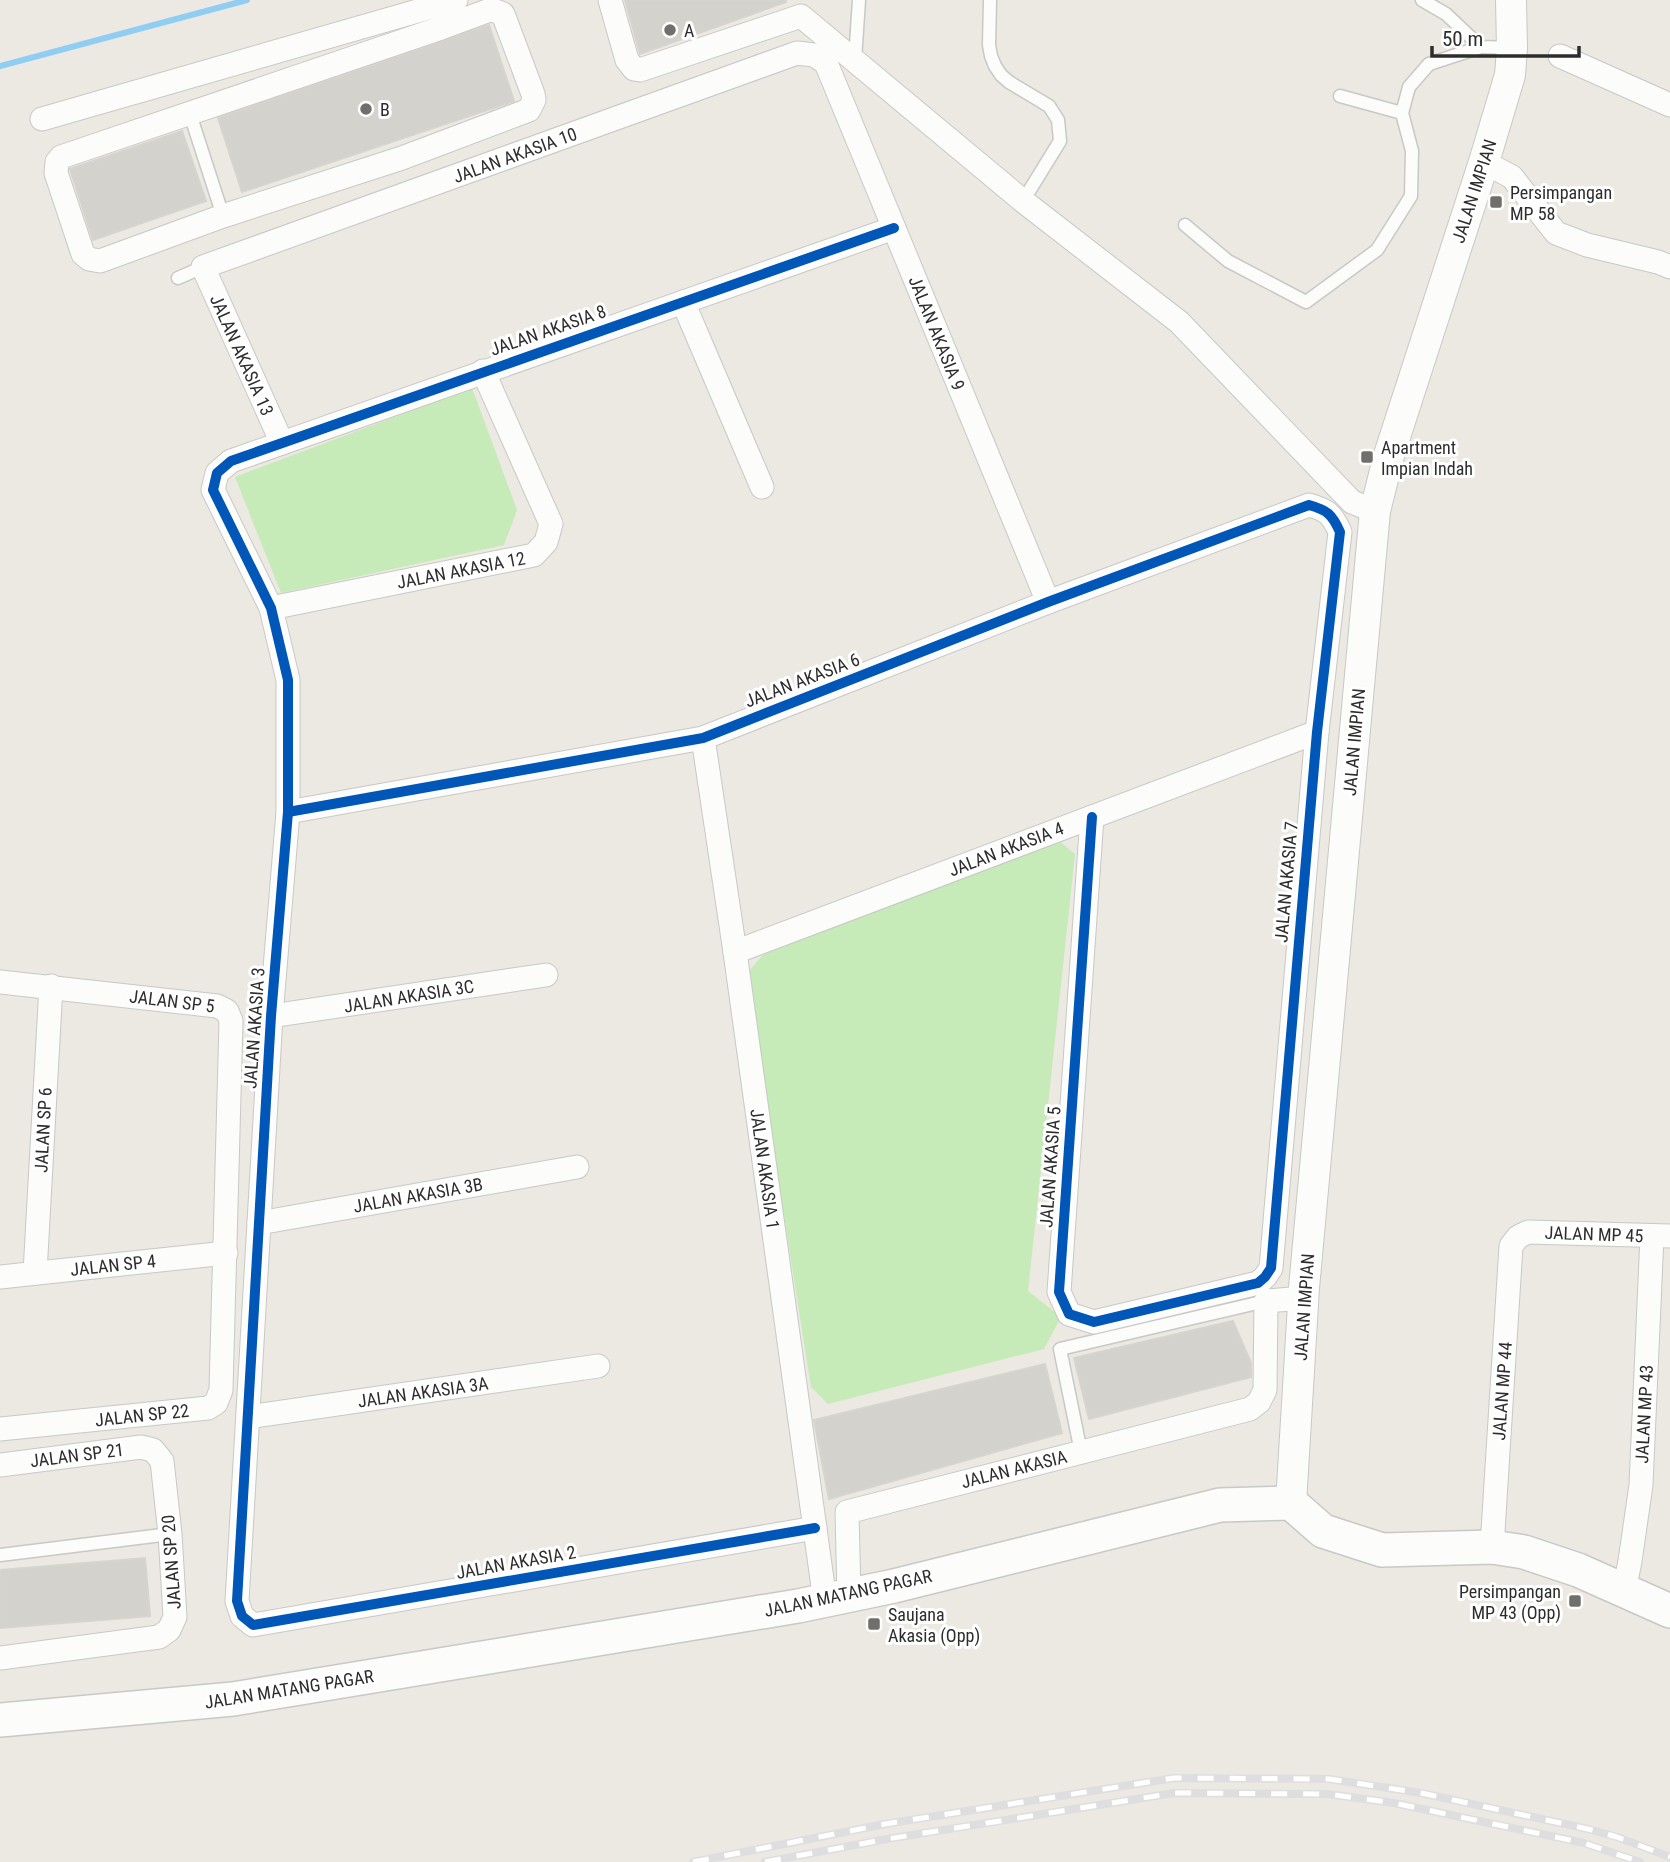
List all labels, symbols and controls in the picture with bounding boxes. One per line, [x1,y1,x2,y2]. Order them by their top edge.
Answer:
scale bar [1432,14,1579,58]
place label: A [684,20,695,41]
marker: A [662,22,678,38]
text: 50 m [1442,27,1483,51]
place label: B [380,99,390,120]
marker: B [358,101,374,117]
street label: JALAN AKASIA 10 [450,123,580,187]
street label: JALAN IMPIAN [1447,137,1501,245]
place label: Persimpangan MP 58 [1510,182,1612,224]
marker: Persimpangan MP 58 [1488,194,1504,210]
street label: JALAN AKASIA 9 [905,273,969,393]
street label: JALAN AKASIA 13 [206,291,278,419]
street label: JALAN AKASIA 8 [487,300,609,360]
place label: Apartment Impian Indah [1381,437,1473,479]
marker: Apartment Impian Indah [1359,449,1375,465]
street label: JALAN AKASIA 12 [395,547,527,593]
street label: JALAN AKASIA 6 [742,648,862,712]
street label: JALAN IMPIAN [1339,688,1369,796]
street label: JALAN AKASIA 4 [946,817,1066,881]
street label: JALAN AKASIA 7 [1270,821,1302,943]
street label: JALAN AKASIA 3 [239,967,269,1089]
street label: JALAN AKASIA 3C [342,975,476,1017]
street label: JALAN SP 5 [128,985,216,1017]
street label: JALAN SP 6 [30,1087,56,1173]
street label: JALAN AKASIA 5 [1035,1106,1065,1228]
street label: JALAN AKASIA 1 [746,1108,784,1230]
street label: JALAN AKASIA 3B [352,1173,484,1217]
street label: JALAN MP 45 [1544,1222,1644,1246]
street label: JALAN SP 4 [69,1250,157,1280]
street label: JALAN IMPIAN [1290,1253,1318,1361]
street label: JALAN MP 44 [1488,1341,1516,1441]
street label: JALAN MP 43 [1631,1364,1657,1464]
street label: JALAN AKASIA 3A [356,1372,490,1412]
street label: JALAN SP 22 [94,1400,190,1430]
street label: JALAN SP 21 [29,1439,125,1471]
street label: JALAN AKASIA [959,1446,1070,1492]
street label: JALAN SP 20 [157,1514,185,1610]
street label: JALAN AKASIA 2 [454,1541,578,1583]
street label: JALAN MATANG PAGAR [762,1565,934,1621]
place label: Persimpangan MP 43 (Opp) [1459,1581,1561,1624]
marker: Persimpangan MP 43 (Opp) [1567,1593,1583,1609]
place label: Saujana Akasia (Opp) [888,1604,980,1647]
marker: Saujana Akasia (Opp) [866,1616,882,1632]
street label: JALAN MATANG PAGAR [203,1665,375,1713]

